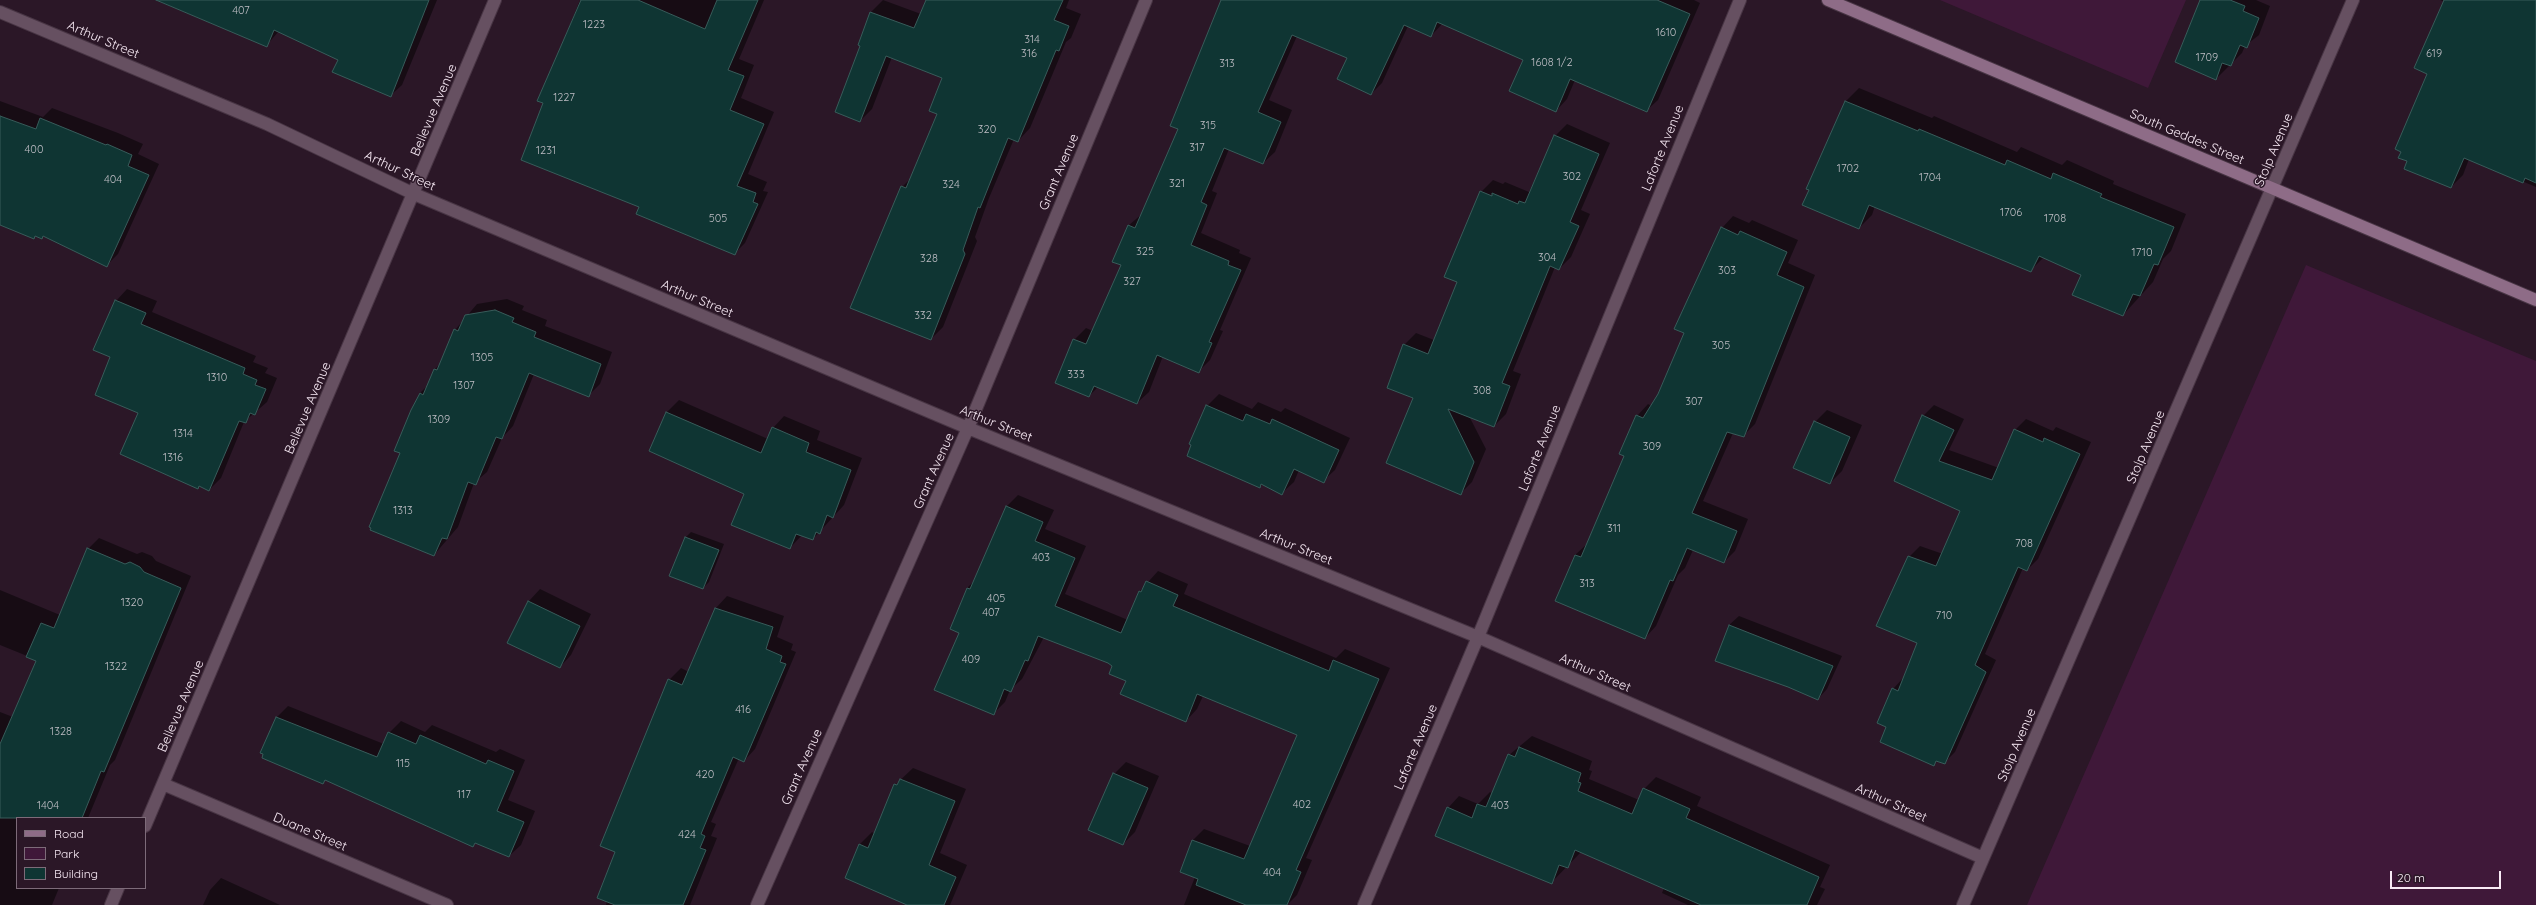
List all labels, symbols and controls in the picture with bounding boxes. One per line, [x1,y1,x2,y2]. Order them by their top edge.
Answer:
house number: 407 [232,4,250,18]
street label: Arthur Street [65,18,141,62]
house number: 1223 [583,18,605,32]
house number: 1610 [1656,26,1676,40]
house number: 314 [1024,33,1040,47]
house number: 316 [1021,47,1037,61]
house number: 619 [2426,47,2442,61]
house number: 1709 [2196,51,2218,65]
house number: 1608 1/2 [1531,56,1573,70]
house number: 313 [1219,57,1235,71]
street label: Bellevue Avenue [408,62,460,158]
house number: 1227 [553,91,575,105]
street label: Laforte Avenue [1639,103,1687,193]
street label: South Geddes Street [2128,106,2246,168]
street label: Stolp Avenue [2252,111,2296,189]
house number: 315 [1200,119,1216,133]
house number: 320 [978,123,996,137]
street label: Grant Avenue [1036,131,1082,213]
house number: 317 [1189,141,1205,155]
house number: 400 [25,143,43,157]
house number: 1231 [536,144,556,158]
street label: Arthur Street [362,148,438,194]
house number: 1702 [1837,162,1859,176]
house number: 302 [1563,170,1581,184]
house number: 1704 [1919,171,1941,185]
house number: 404 [104,173,122,187]
house number: 321 [1169,177,1185,191]
house number: 324 [942,178,960,192]
house number: 1706 [2000,206,2022,220]
house number: 505 [709,212,727,226]
house number: 1708 [2044,212,2066,226]
house number: 325 [1136,245,1154,259]
house number: 1710 [2132,246,2152,260]
house number: 304 [1538,251,1556,265]
house number: 328 [920,252,938,266]
house number: 303 [1718,264,1736,278]
house number: 327 [1123,275,1141,289]
street label: Arthur Street [659,277,735,321]
house number: 332 [914,309,932,323]
house number: 305 [1712,339,1730,353]
house number: 1305 [471,351,493,365]
street label: Bellevue Avenue [282,360,334,456]
house number: 333 [1067,368,1085,382]
house number: 1310 [207,371,227,385]
house number: 1307 [453,379,475,393]
house number: 308 [1473,384,1491,398]
house number: 307 [1685,395,1703,409]
street label: Arthur Street [958,402,1034,446]
street label: Laforte Avenue [1516,403,1564,493]
street label: Stolp Avenue [2124,408,2168,486]
house number: 1309 [428,413,450,427]
house number: 1314 [173,427,193,441]
street label: Grant Avenue [910,431,958,511]
house number: 309 [1643,440,1661,454]
house number: 1316 [163,451,183,465]
house number: 1313 [393,504,413,518]
house number: 311 [1607,522,1621,536]
street label: Arthur Street [1258,525,1334,569]
house number: 708 [2015,537,2033,551]
house number: 403 [1032,551,1050,565]
house number: 313 [1579,577,1595,591]
house number: 405 [987,592,1005,606]
house number: 1320 [121,596,143,610]
house number: 407 [982,606,1000,620]
house number: 710 [1936,609,1952,623]
street label: Arthur Street [1557,650,1633,696]
house number: 409 [962,653,980,667]
street label: Bellevue Avenue [155,658,207,754]
house number: 1322 [105,660,127,674]
street label: Laforte Avenue [1391,702,1441,792]
house number: 416 [735,703,751,717]
street label: Stolp Avenue [1995,706,2039,784]
house number: 1328 [50,725,72,739]
street label: Grant Avenue [778,727,826,807]
house number: 115 [396,757,410,771]
house number: 420 [696,768,714,782]
street label: Arthur Street [1853,780,1929,826]
house number: 117 [457,788,471,802]
house number: 402 [1293,798,1311,812]
house number: 1404 [37,799,59,813]
house number: 403 [1491,799,1509,813]
street label: Duane Street [271,809,349,855]
legend [16,817,146,889]
text: Road [54,826,84,841]
house number: 424 [678,828,696,842]
text: Park [54,846,79,861]
scale bar [2392,863,2503,889]
text: Building [54,866,98,881]
house number: 404 [1263,866,1281,880]
text: 20 m [2397,870,2425,885]

